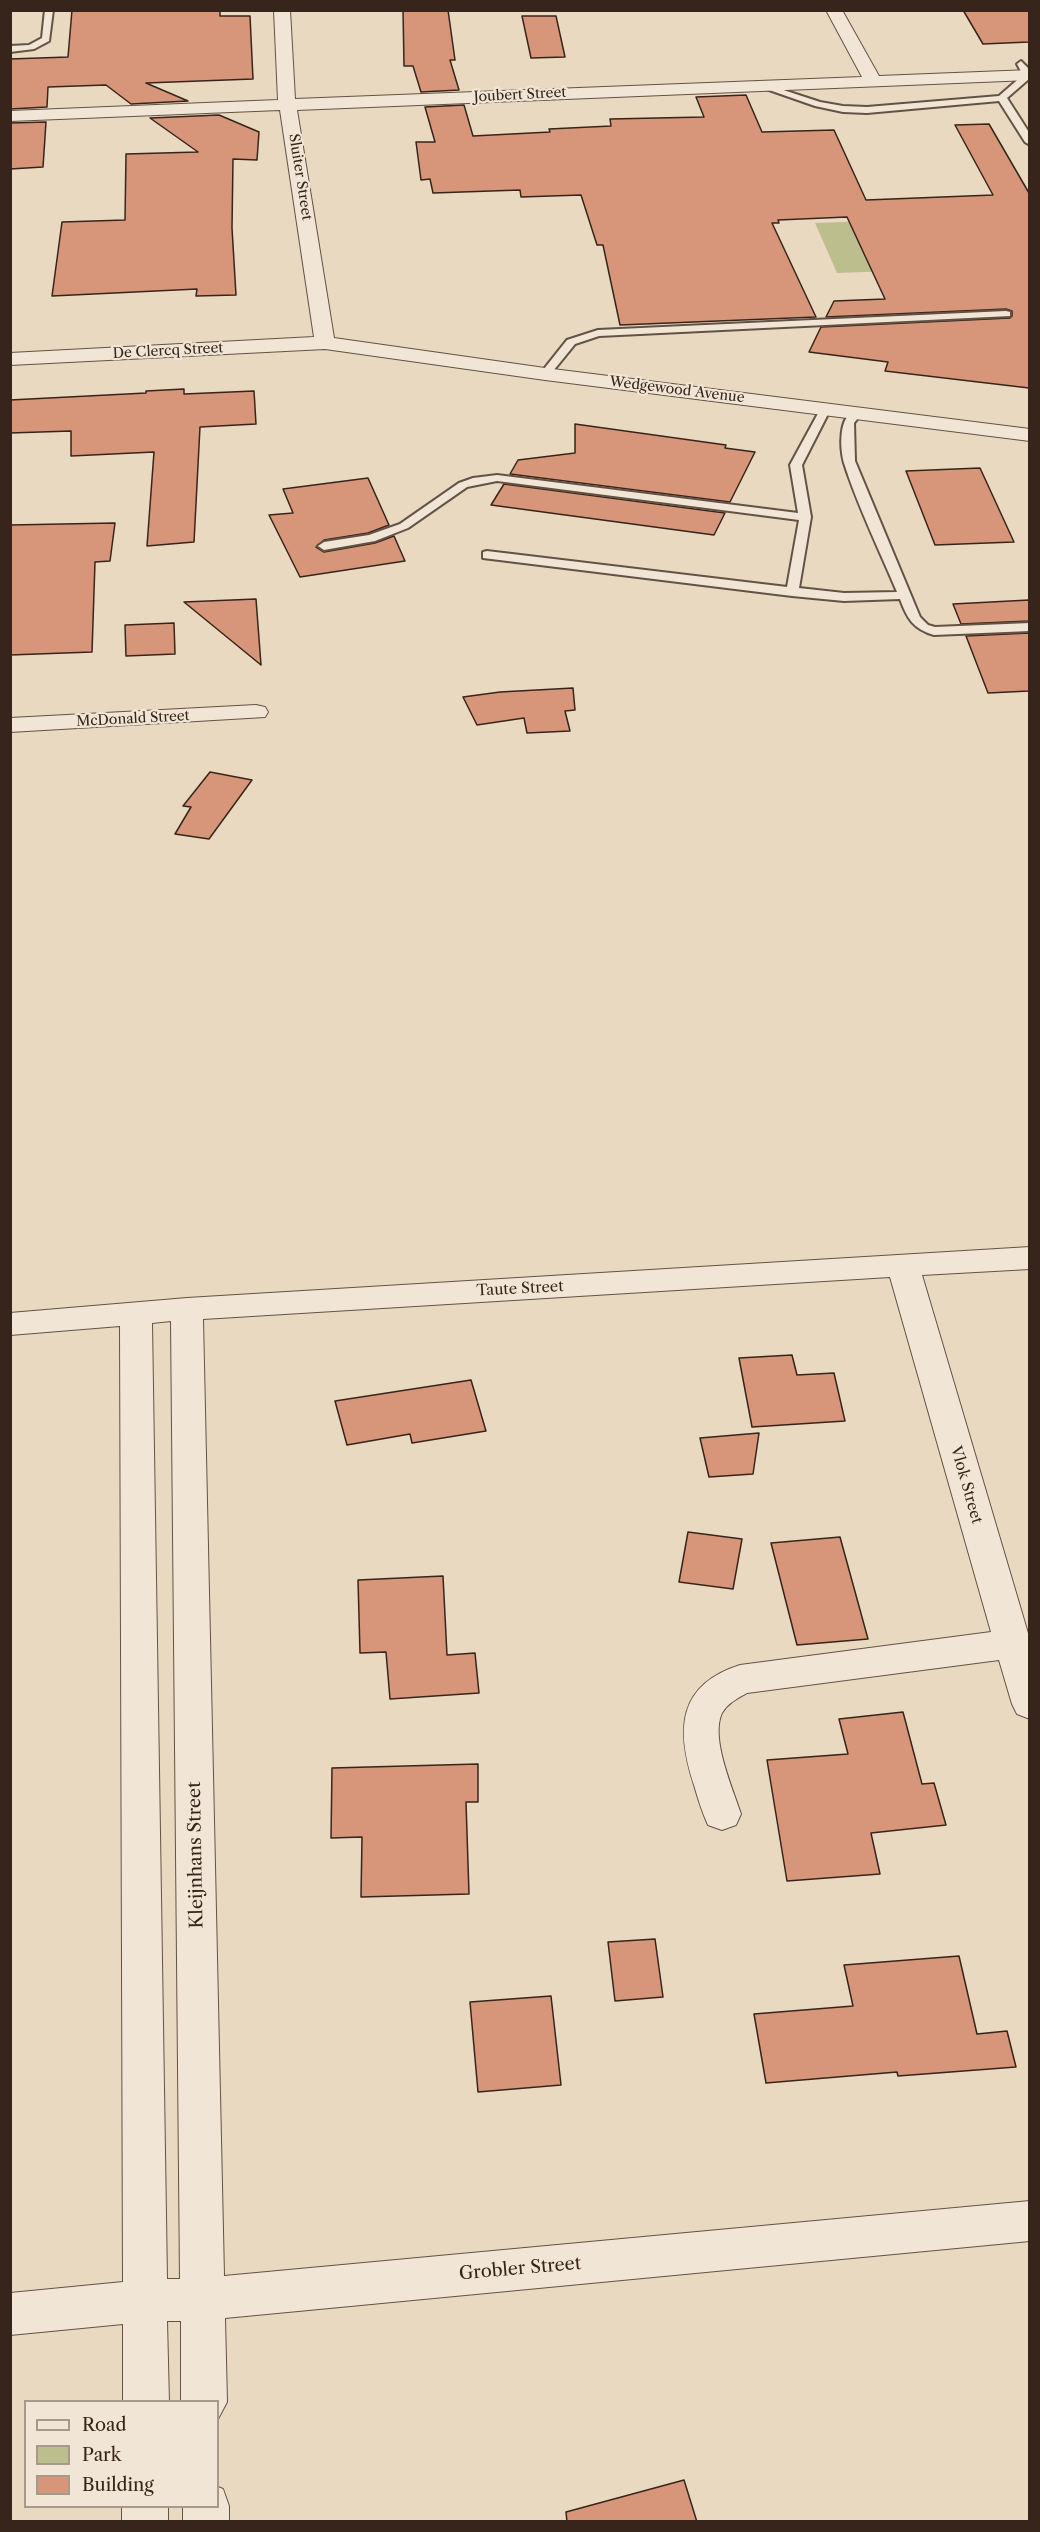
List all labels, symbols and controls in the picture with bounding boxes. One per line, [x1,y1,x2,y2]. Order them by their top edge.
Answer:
street label: Joubert Street [473,84,567,106]
street label: Sluiter Street [285,132,315,222]
street label: De Clercq Street [112,340,224,362]
street label: Wedgewood Avenue [609,373,745,407]
street label: McDonald Street [76,708,190,730]
street label: Taute Street [476,1278,564,1300]
street label: Vlok Street [946,1444,986,1526]
street label: Kleijnhans Street [184,1781,208,1929]
street label: Grobler Street [458,2253,582,2285]
legend [24,2400,219,2508]
text: Road [82,2414,127,2436]
text: Park [82,2444,121,2466]
text: Building [82,2474,154,2496]

